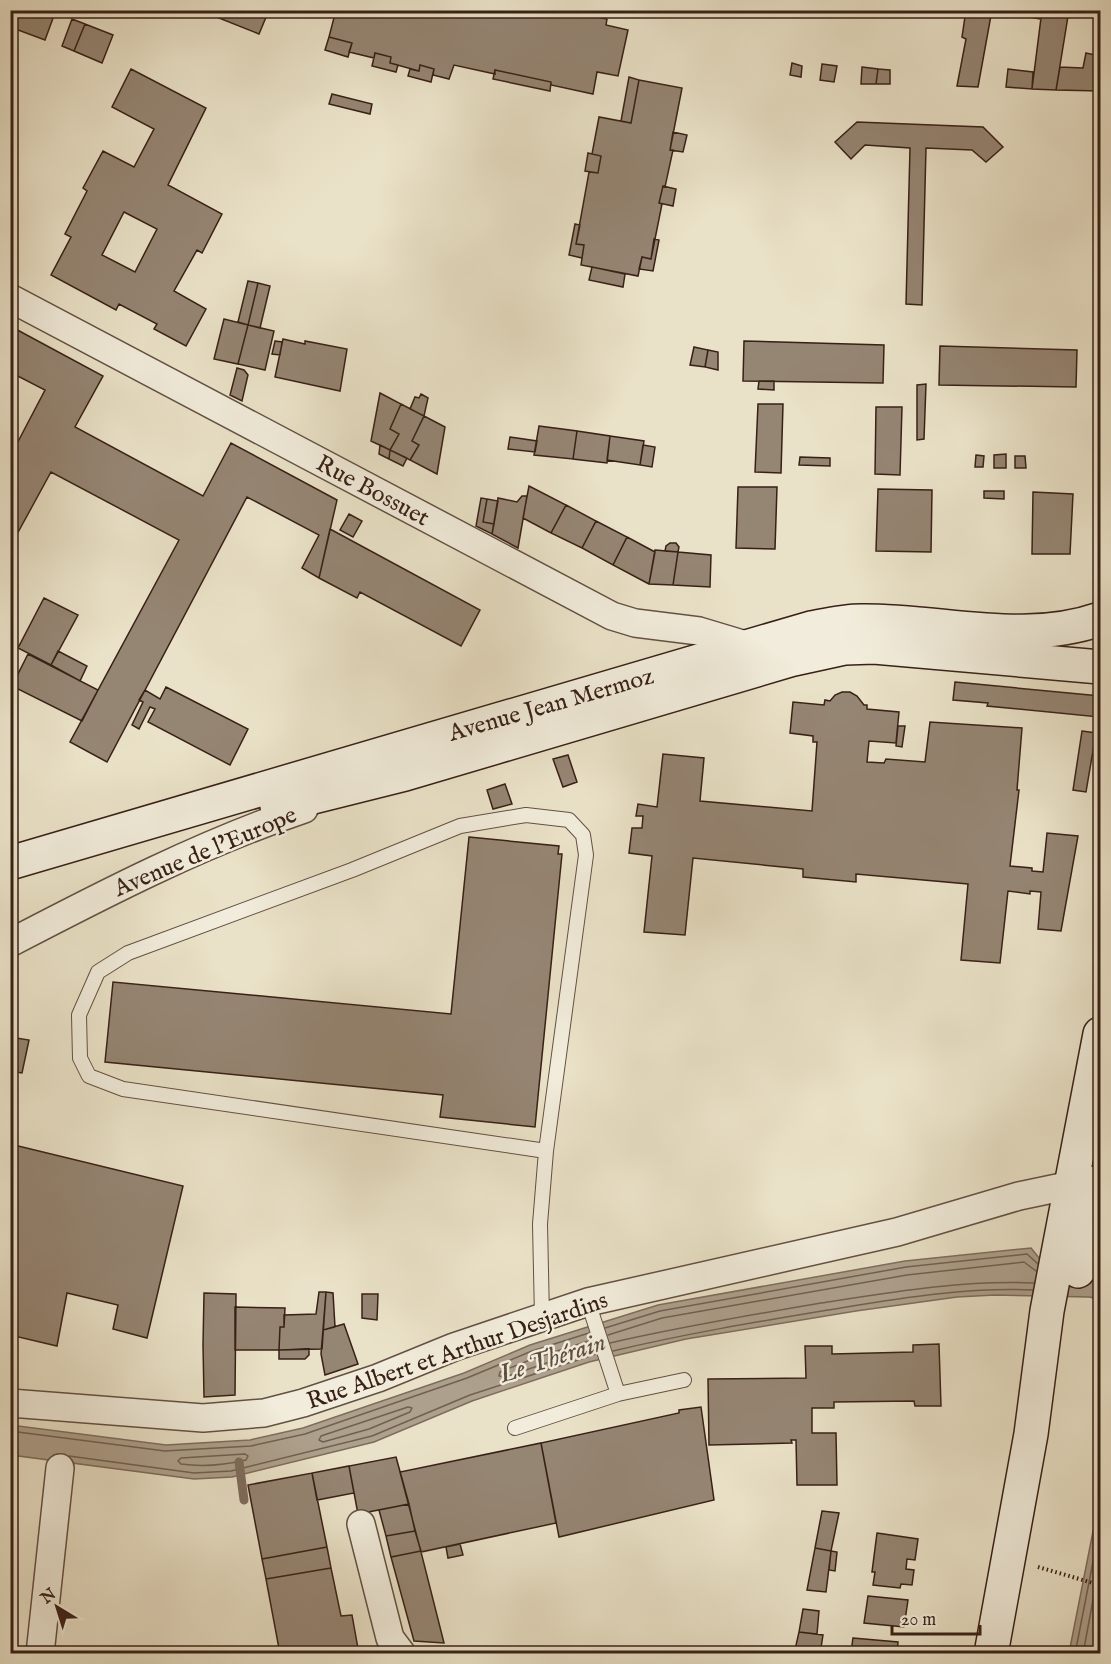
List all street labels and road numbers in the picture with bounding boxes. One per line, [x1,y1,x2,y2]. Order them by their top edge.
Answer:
street label: Rue Bossuet [310,448,434,534]
street label: Avenue Jean Mermoz [444,661,658,750]
street label: Avenue de l'Europe [109,800,302,905]
street label: Rue Albert et Arthur Desjardins [303,1285,612,1418]

